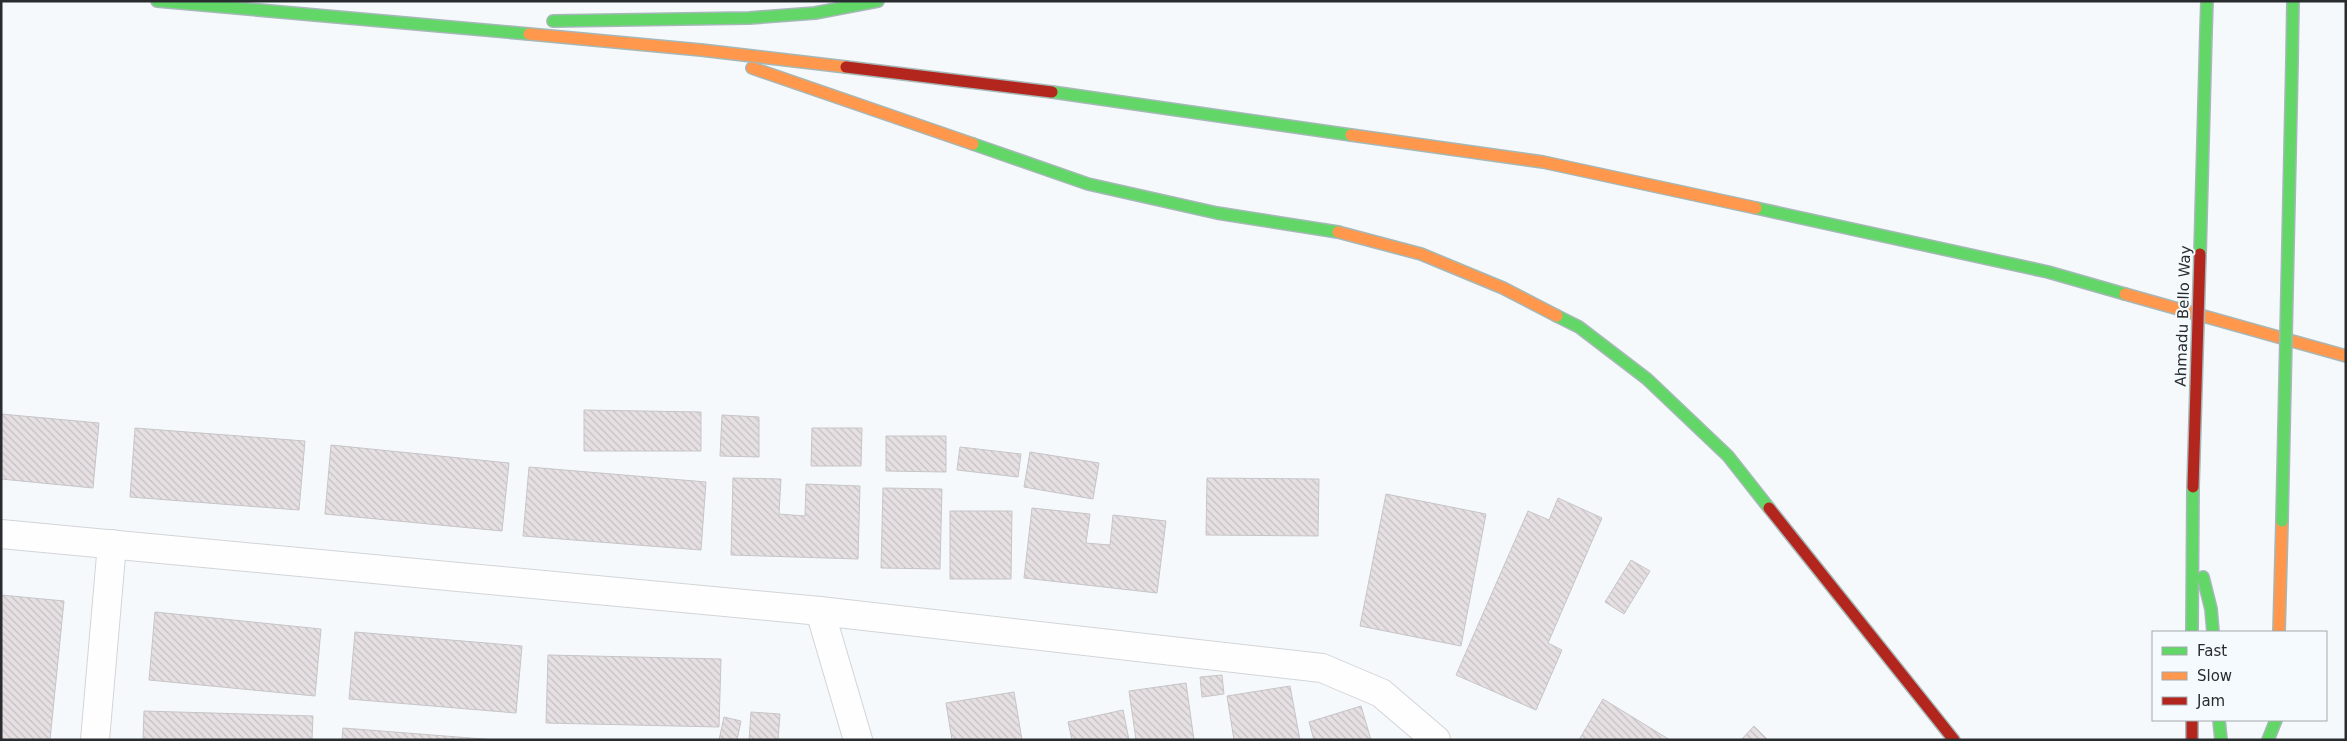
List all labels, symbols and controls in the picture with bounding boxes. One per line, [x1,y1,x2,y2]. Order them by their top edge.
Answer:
street label: Ahmadu Bello Way [2172,245,2194,387]
legend [2152,631,2327,721]
text: Fast [2197,642,2227,660]
text: Slow [2197,667,2232,685]
text: Jam [2196,692,2225,710]

